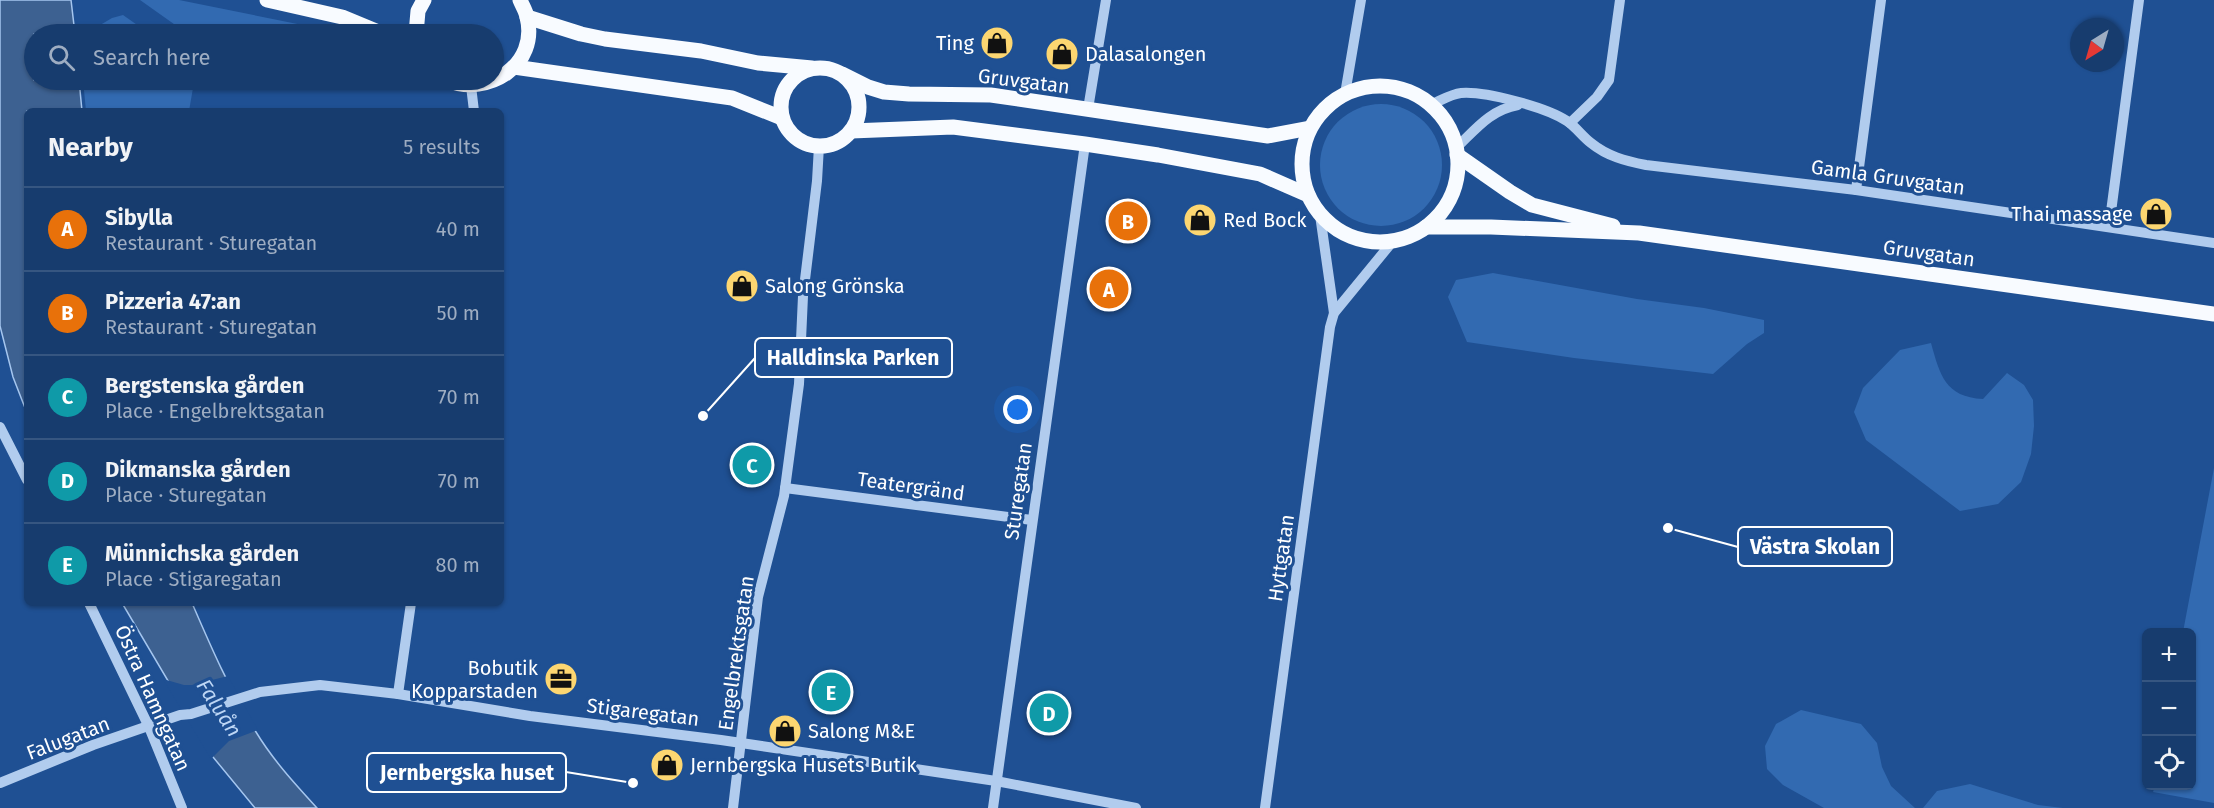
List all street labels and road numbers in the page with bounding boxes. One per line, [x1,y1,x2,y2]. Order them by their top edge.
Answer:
street label: Gruvgatan [977,63,1071,99]
street label: Gamla Gruvgatan [1810,154,1966,200]
street label: Gruvgatan [1882,235,1976,271]
street label: Sturegatan [999,441,1037,541]
street label: Teatergränd [856,467,966,505]
street label: Hyttgatan [1263,513,1299,603]
street label: Engelbrektsgatan [713,574,759,732]
street label: Östra Hamngatan [110,621,196,775]
street label: Stigaregatan [585,693,701,731]
street label: Falugatan [23,711,113,765]

